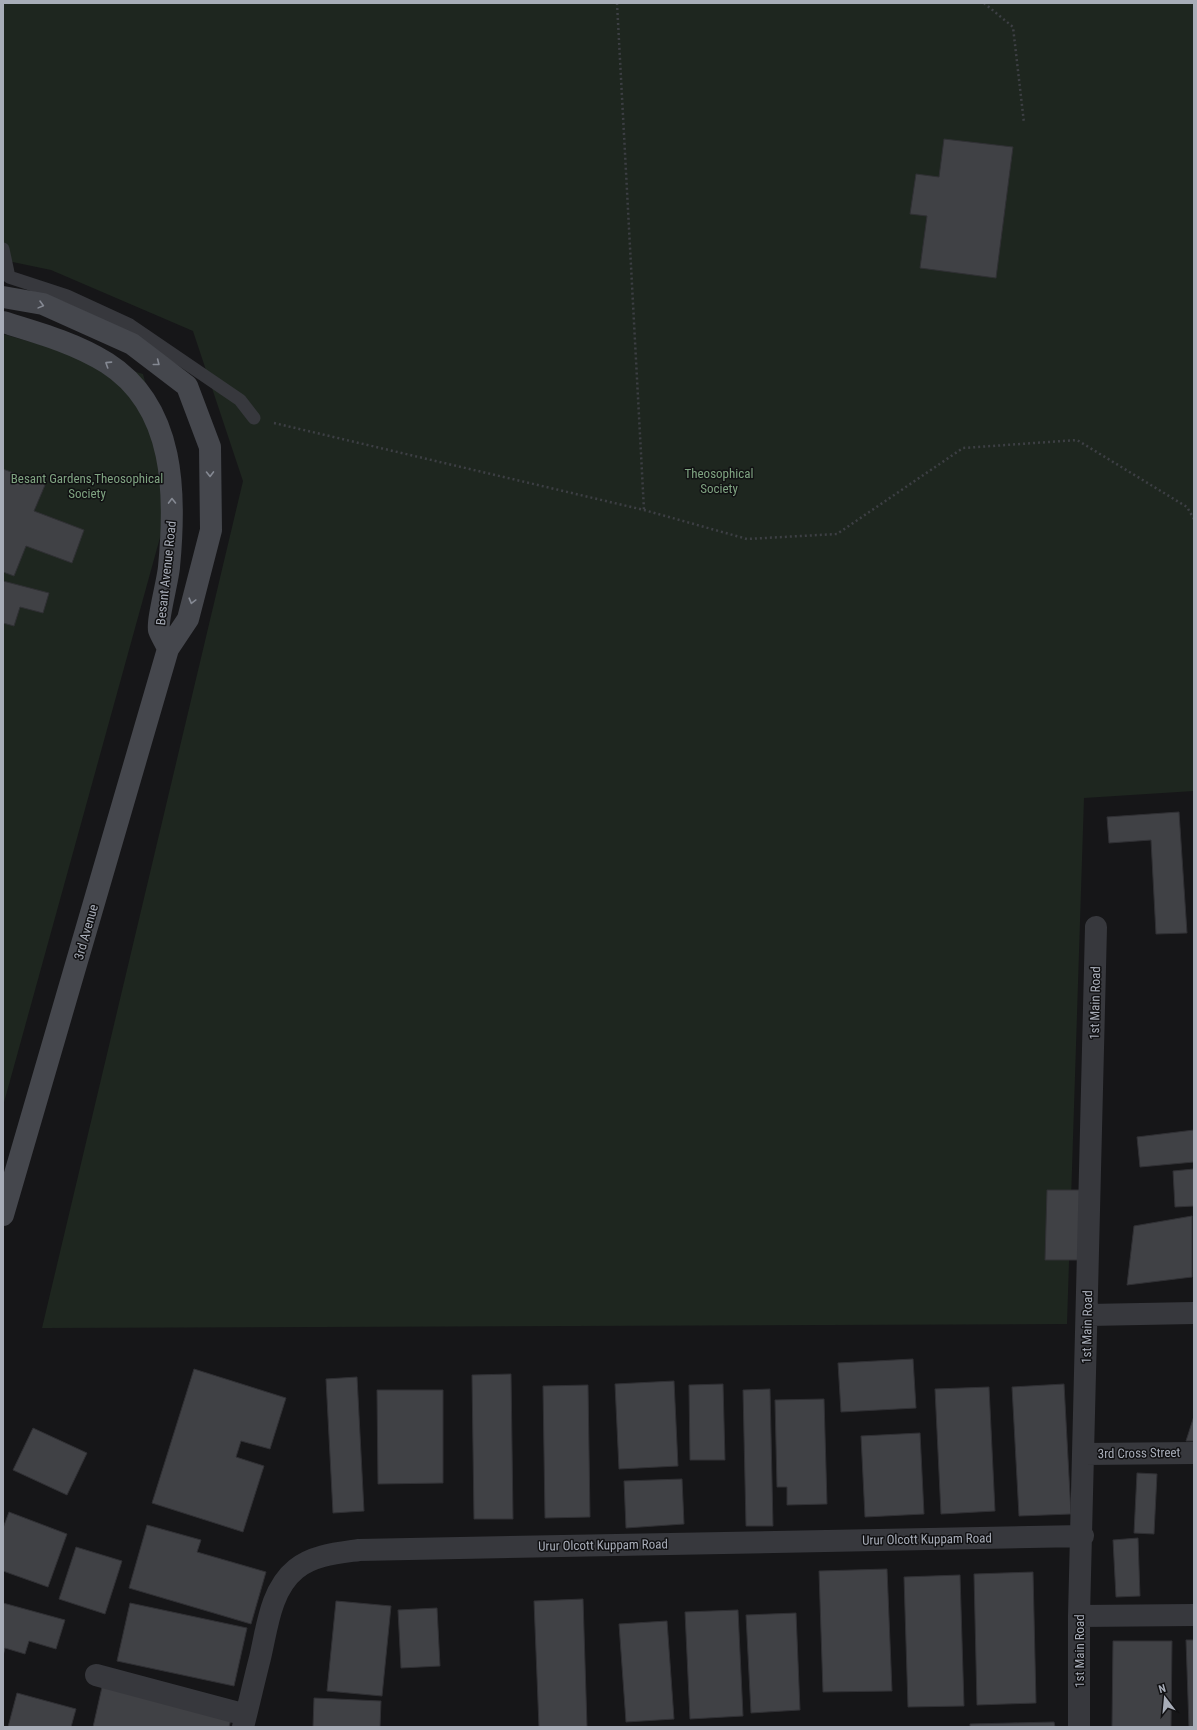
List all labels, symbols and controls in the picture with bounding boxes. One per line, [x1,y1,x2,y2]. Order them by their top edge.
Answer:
one-way arrow [38,300,45,309]
one-way arrow [152,358,159,365]
one-way arrow [105,362,112,369]
park label: Theosophical Society [684,466,754,496]
park label: Besant Gardens,Theosophical Society [11,471,163,501]
one-way arrow [206,471,214,477]
one-way arrow [168,498,176,504]
street label: Besant Avenue Road [153,520,179,626]
one-way arrow [188,598,197,605]
street label: 3rd Avenue [71,902,101,962]
street label: 1st Main Road [1087,966,1103,1040]
street label: 1st Main Road [1079,1290,1095,1364]
street label: 3rd Cross Street [1098,1445,1181,1461]
street label: Urur Olcott Kuppam Road [862,1530,992,1548]
street label: Urur Olcott Kuppam Road [538,1536,668,1554]
street label: 1st Main Road [1072,1614,1087,1688]
north arrow [1145,1678,1185,1718]
text: N [1157,1682,1168,1696]

